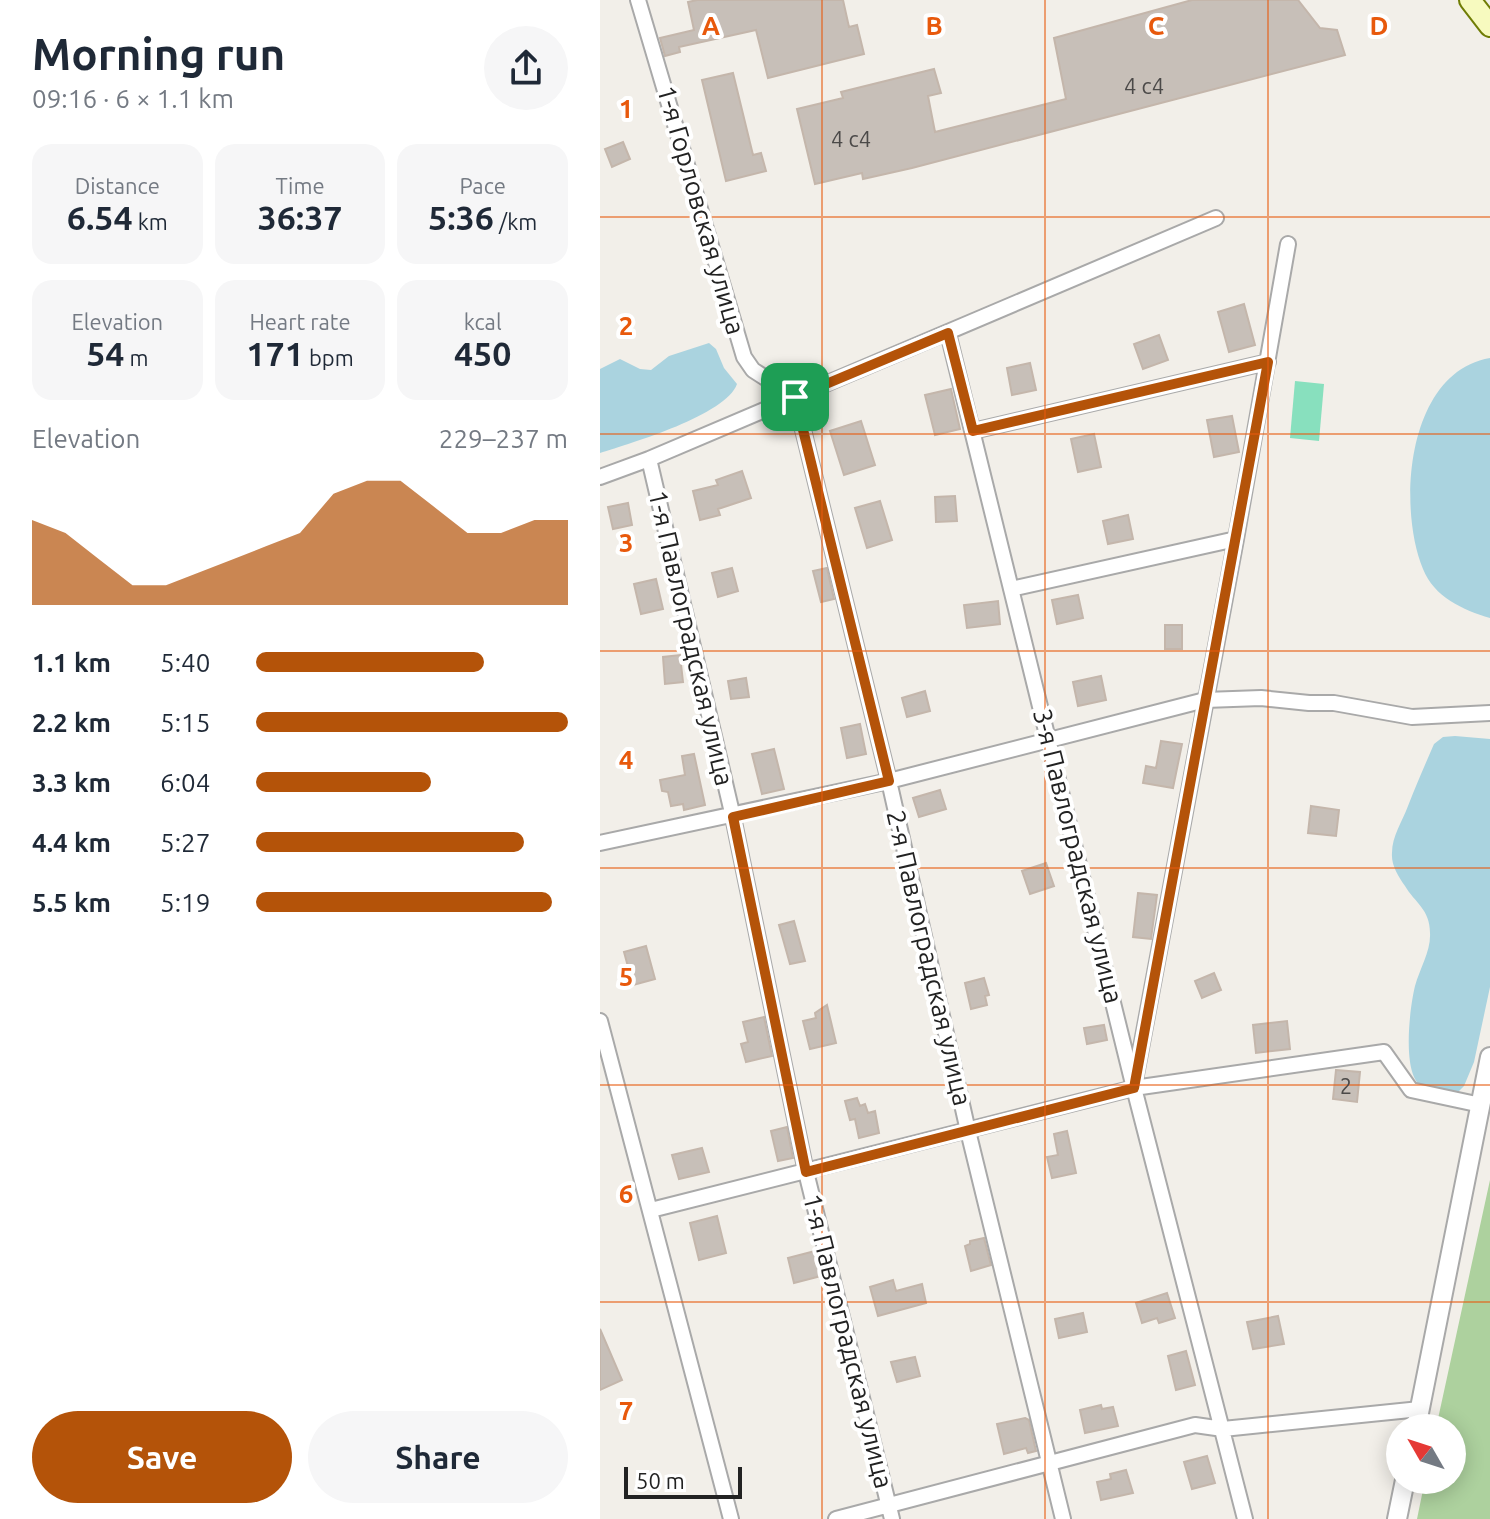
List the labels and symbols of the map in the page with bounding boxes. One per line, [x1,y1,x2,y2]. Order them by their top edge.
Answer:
text: A [702,11,721,40]
text: B [925,11,943,40]
text: C [1148,11,1165,40]
text: D [1370,11,1388,40]
house number: 4 с4 [1124,73,1164,98]
street label: 1-я Горловская улица [652,82,751,338]
text: 1 [619,94,633,123]
house number: 4 с4 [831,126,871,151]
text: 2 [619,311,633,340]
pin [761,363,829,431]
street label: 1-я Павлоградская улица [643,487,740,788]
text: 3 [619,528,633,557]
street label: 3-я Павлоградская улица [1028,706,1129,1006]
text: 4 [619,745,633,774]
street label: 2-я Павлоградская улица [881,807,978,1108]
text: 5 [619,962,633,991]
house number: 2 [1340,1073,1352,1098]
text: 6 [619,1179,633,1208]
street label: 1-я Павлоградская улица [798,1191,899,1491]
text: 7 [619,1396,633,1425]
north arrow [1386,1414,1466,1494]
scale bar [624,1463,742,1499]

